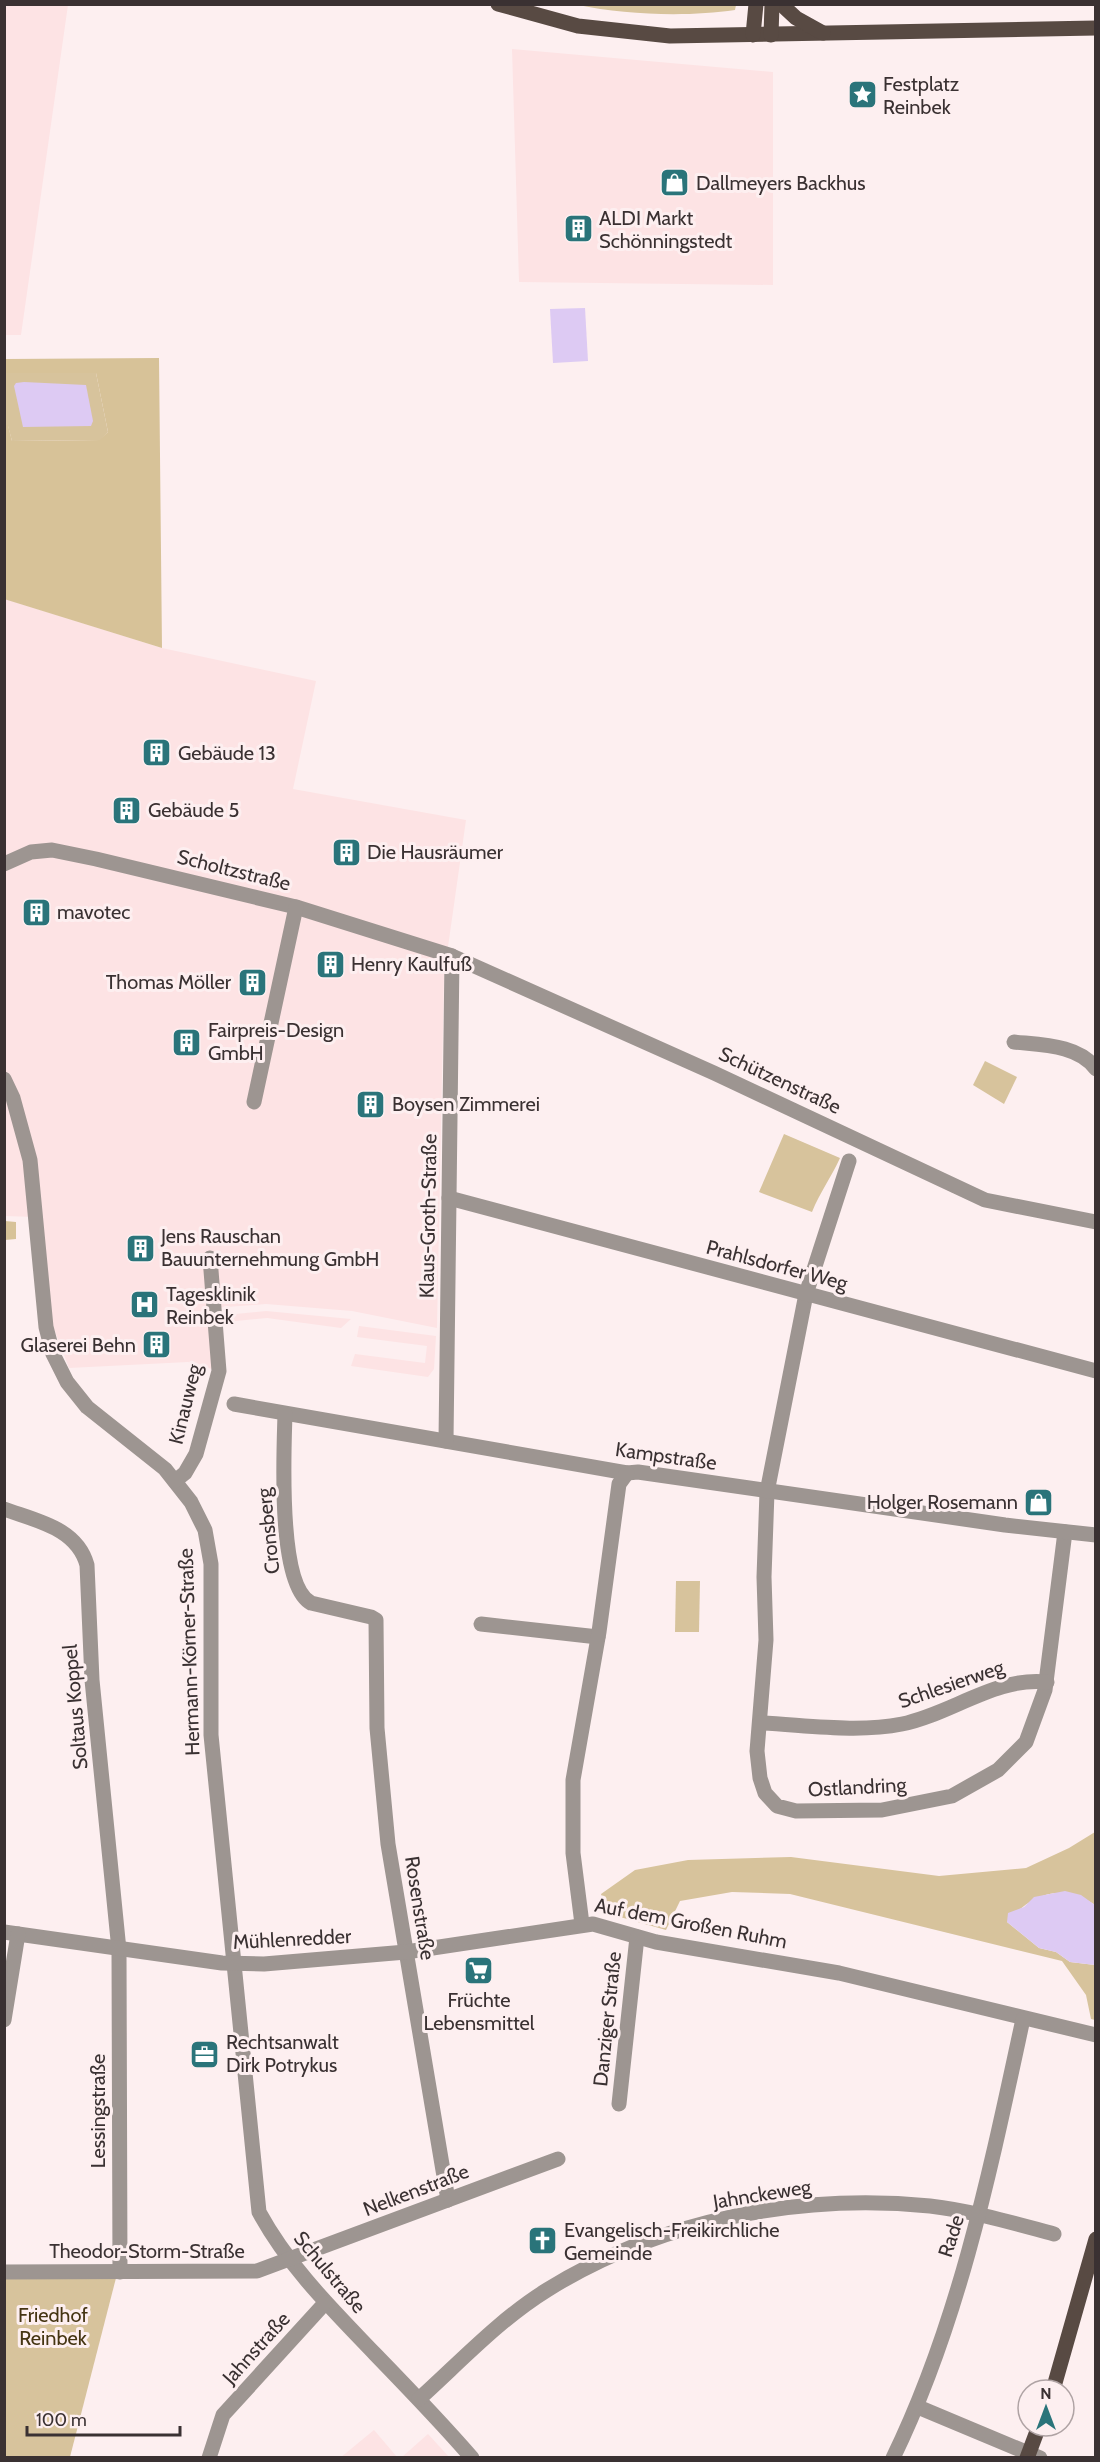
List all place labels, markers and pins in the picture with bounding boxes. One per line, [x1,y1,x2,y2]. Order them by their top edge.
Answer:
place label: Festplatz Reinbek [883,72,959,119]
place icon: Festplatz Reinbek [846,79,878,111]
shop icon: Dallmeyers Backhus [659,167,691,199]
place label: Dallmeyers Backhus [696,171,866,195]
place label: ALDI Markt Schönningstedt [599,206,733,253]
building icon: ALDI Markt Schönningstedt [562,213,594,245]
building icon: Gebäude 13 [141,737,173,769]
place label: Gebäude 13 [178,741,276,765]
building icon: Gebäude 5 [111,794,143,826]
place label: Gebäude 5 [148,798,239,822]
building icon: Die Hausräumer [330,836,362,868]
place label: Die Hausräumer [367,840,504,864]
building icon: mavotec [20,896,52,928]
place label: mavotec [57,900,130,924]
building icon: Henry Kaulfuß [314,948,346,980]
place label: Henry Kaulfuß [351,952,472,976]
building icon: Thomas Möller [236,966,268,998]
place label: Thomas Möller [106,970,232,994]
place label: Fairpreis-Design GmbH [208,1018,344,1065]
building icon: Fairpreis-Design GmbH [171,1026,203,1058]
building icon: Boysen Zimmerei [355,1088,387,1120]
place label: Boysen Zimmerei [392,1092,540,1116]
place label: Jens Rauschan Bauunternehmung GmbH [160,1224,379,1271]
building icon: Jens Rauschan Bauunternehmung GmbH [124,1232,156,1264]
place label: Tagesklinik Reinbek [166,1282,256,1329]
hospital icon: Tagesklinik Reinbek [129,1289,161,1321]
building icon: Glaserei Behn [141,1329,173,1361]
place label: Glaserei Behn [21,1333,136,1357]
shop icon: Holger Rosemann [1023,1486,1055,1518]
place label: Holger Rosemann [867,1490,1018,1514]
supermarket icon: Früchte Lebensmittel [463,1954,495,1986]
place label: Früchte Lebensmittel [424,1988,535,2035]
place label: Rechtsanwalt Dirk Potrykus [226,2030,339,2077]
office icon: Rechtsanwalt Dirk Potrykus [189,2038,221,2070]
place label: Evangelisch-Freikirchliche Gemeinde [564,2218,780,2265]
church icon: Evangelisch-Freikirchliche Gemeinde [527,2225,559,2257]

